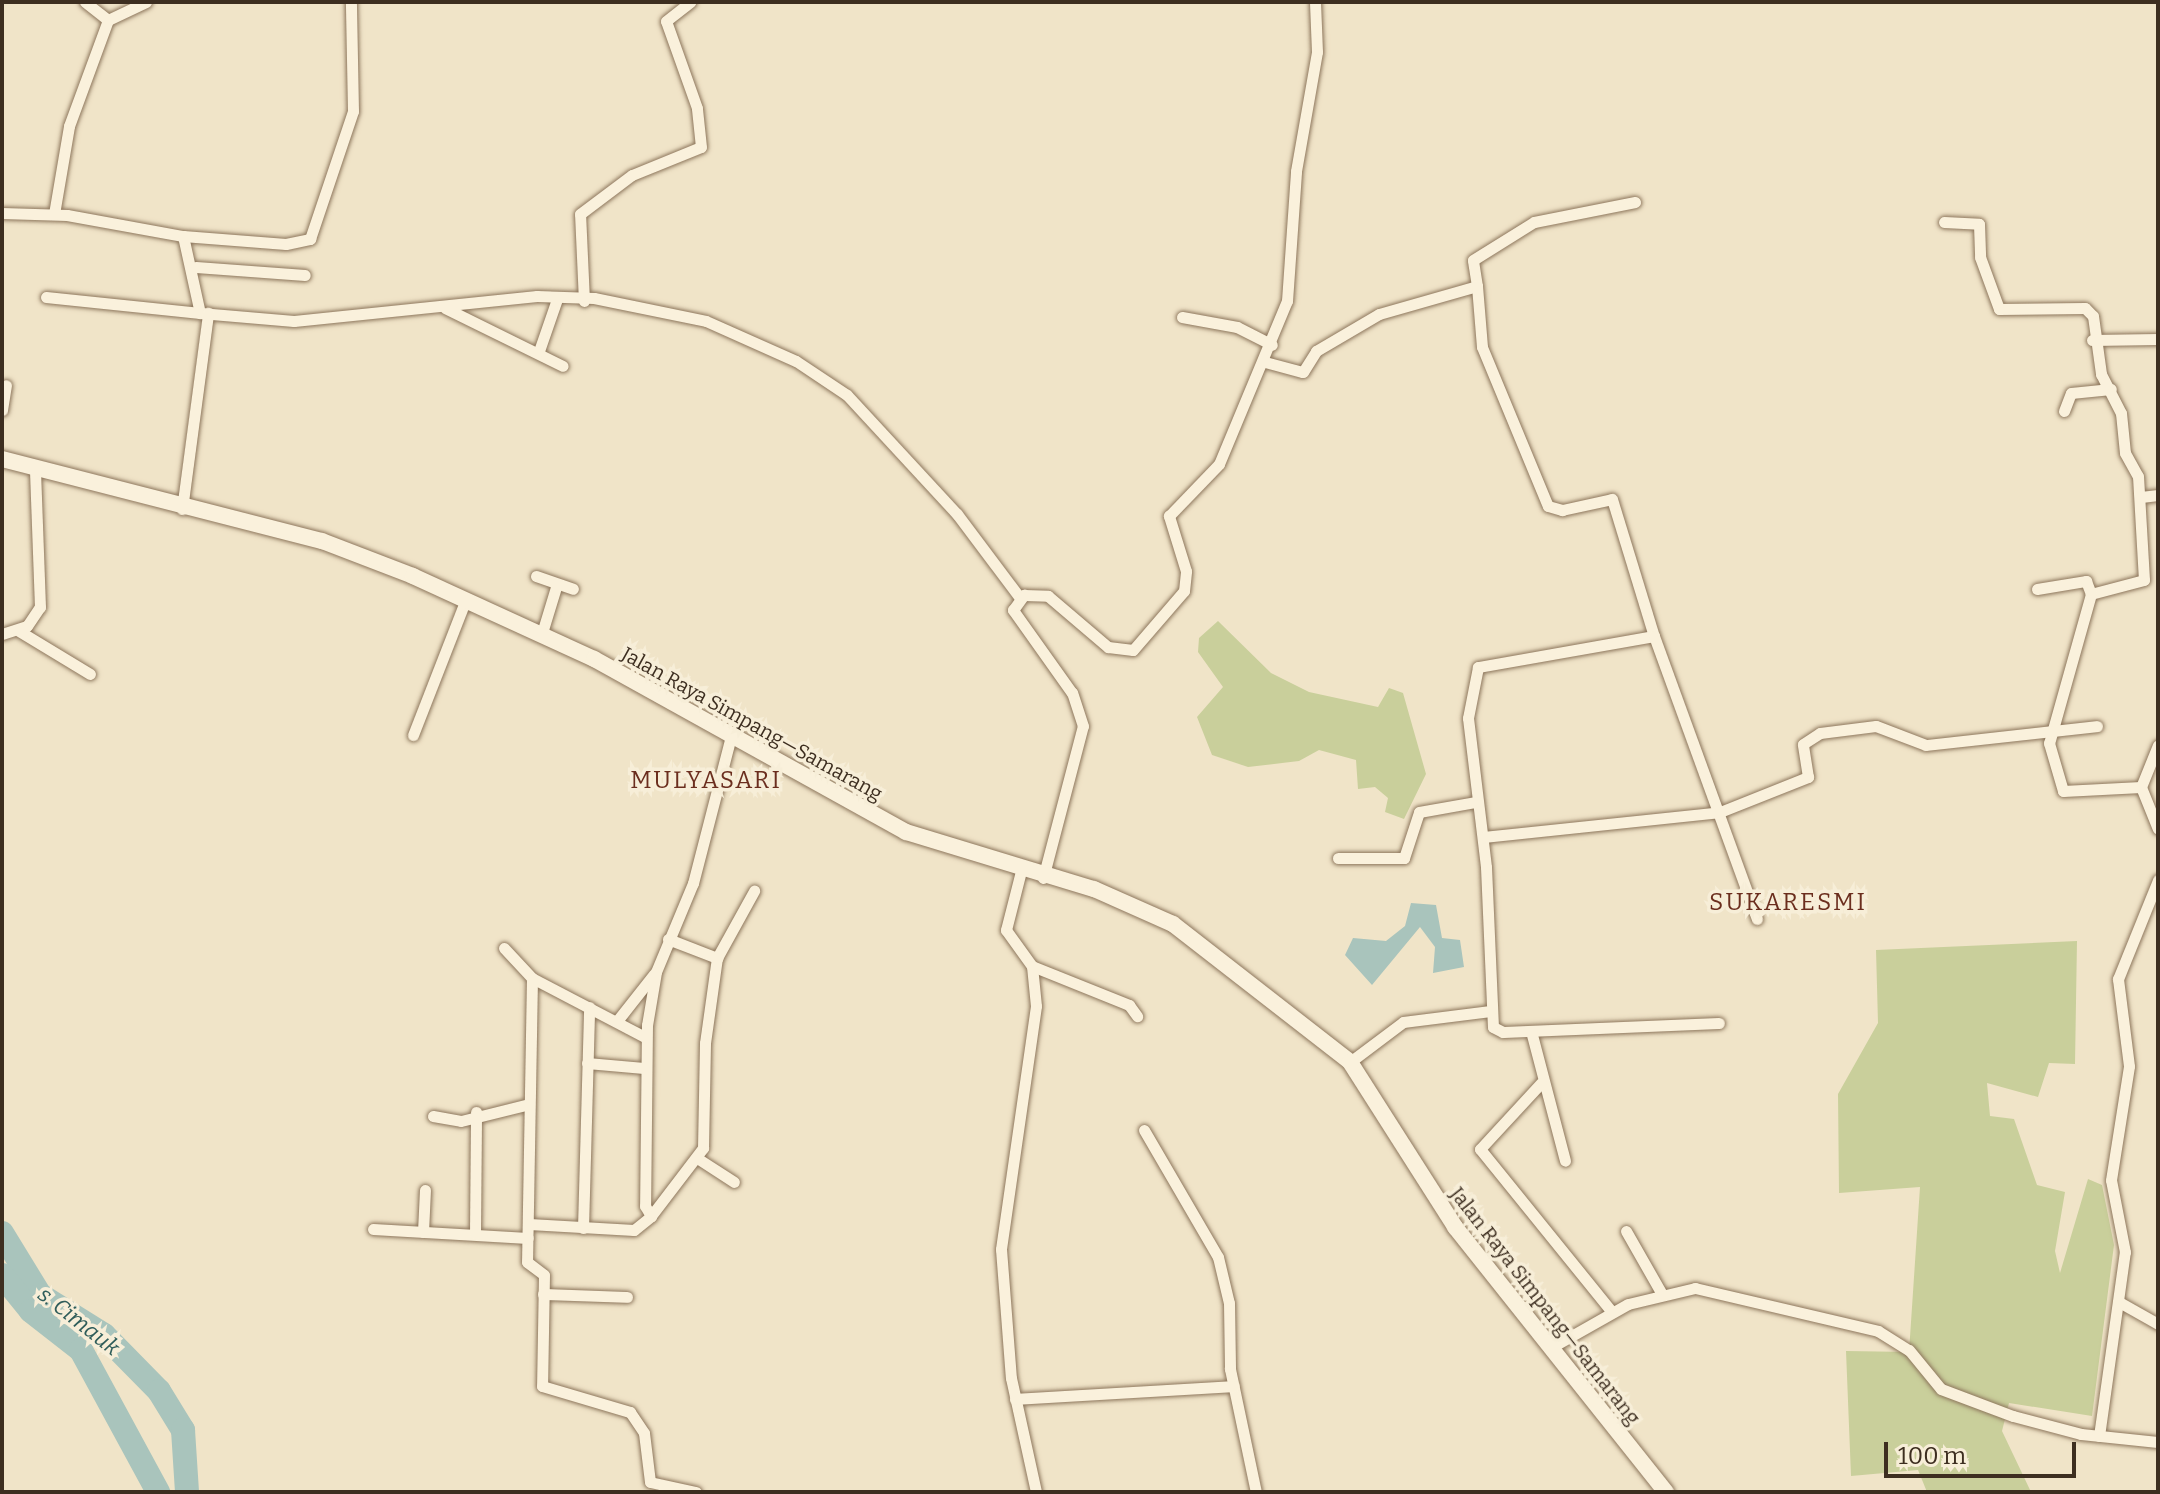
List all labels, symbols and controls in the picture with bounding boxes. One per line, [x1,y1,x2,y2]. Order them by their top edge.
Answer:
street label: Jalan Raya Simpang—Samarang [617,642,887,806]
district label: MULYASARI [630,767,782,795]
district label: SUKARESMI [1709,889,1867,917]
street label: Jalan Raya Simpang—Samarang [1445,1183,1645,1429]
water label: s. Cimauk [33,1281,125,1361]
scale bar [1888,1426,2080,1476]
text: 100 m [1898,1442,1966,1470]

